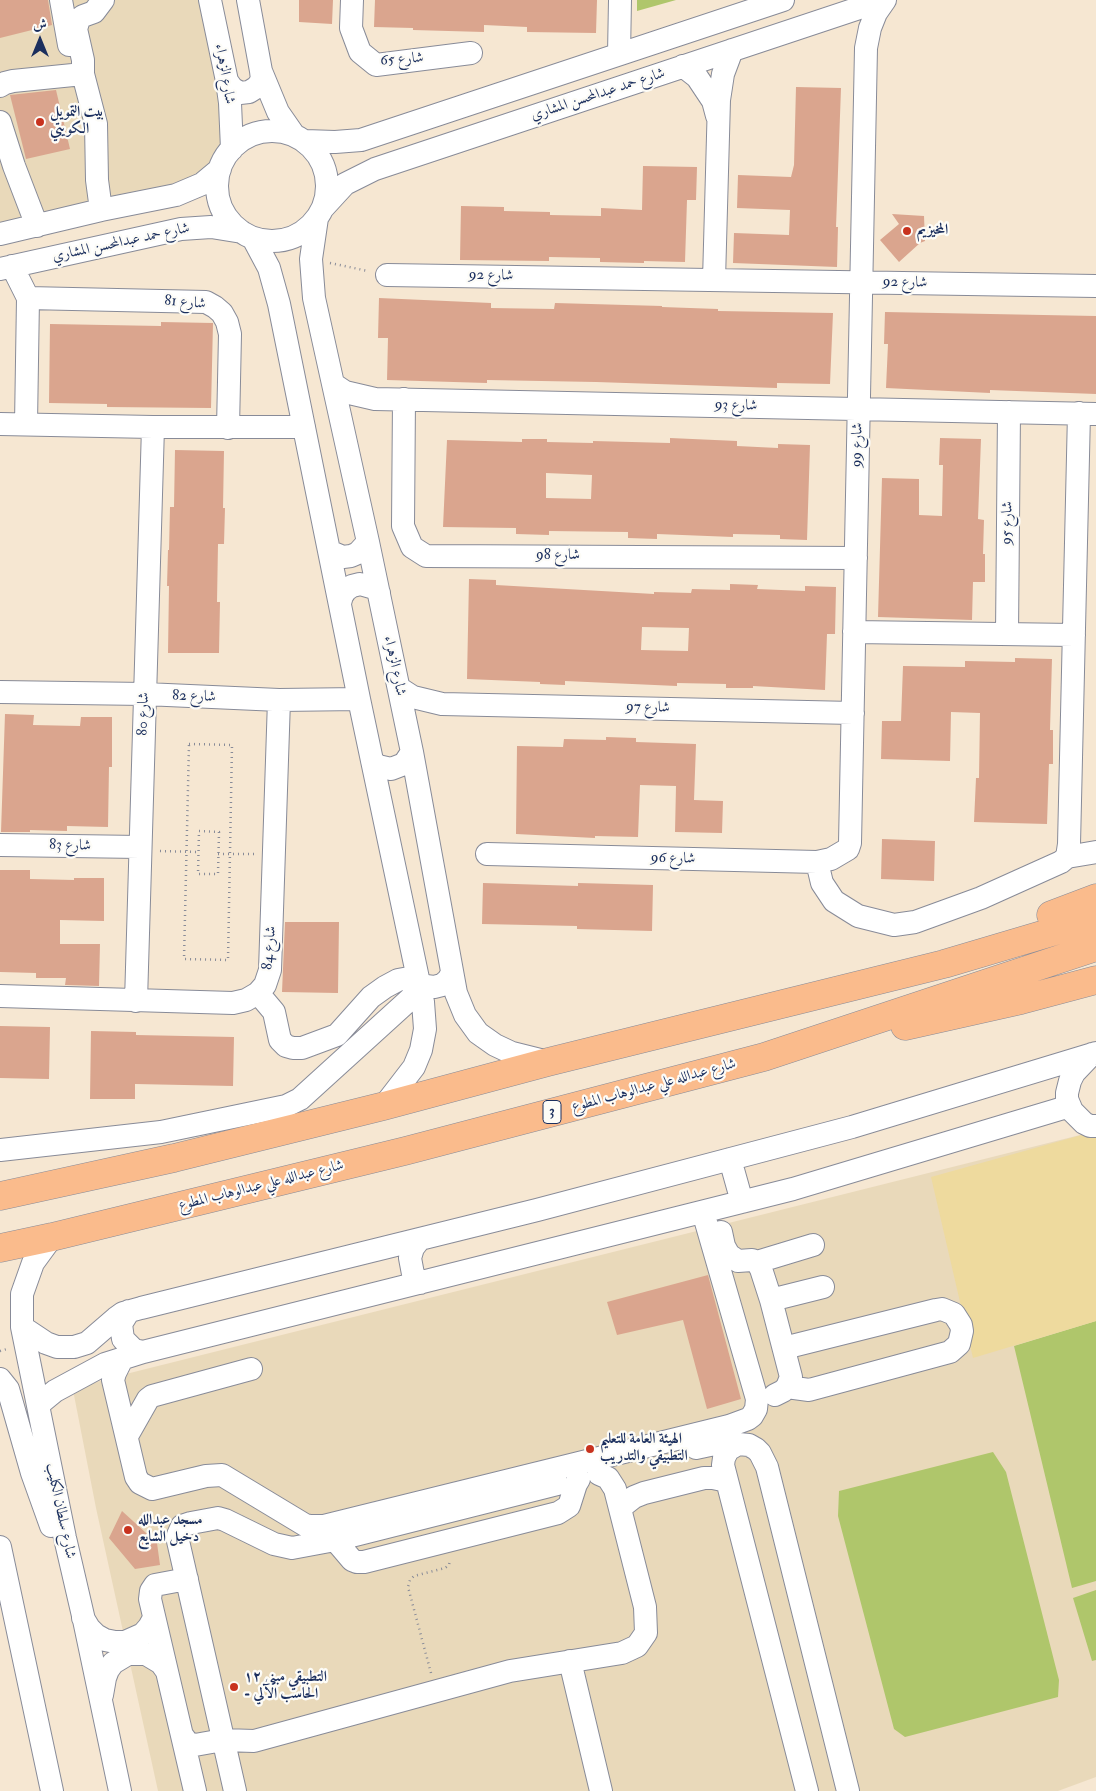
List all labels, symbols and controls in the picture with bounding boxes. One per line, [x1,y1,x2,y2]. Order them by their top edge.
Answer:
north arrow [15,15,65,65]
text: ش [33,16,47,33]
street label: شارع الزهراء [210,42,238,106]
street label: شارع 65 [380,50,424,70]
street label: شارع حمد عبدالمحسن المشاري [529,65,667,125]
place label: بيت التمويل الكويتي [50,104,104,139]
marker: بيت التمويل الكويتي [34,116,46,128]
street label: شارع حمد عبدالمحسن المشاري [51,220,191,266]
place label: المخيزيم [917,222,948,240]
marker: المخيزيم [901,225,913,237]
street label: شارع 92 [469,267,513,285]
street label: شارع 92 [883,274,927,292]
street label: شارع 81 [164,292,206,314]
street label: شارع 93 [715,397,757,415]
street label: شارع 99 [849,423,867,467]
street label: شارع 95 [999,501,1017,545]
street label: شارع 98 [536,547,580,565]
street label: شارع الزهراء [379,634,409,698]
street label: شارع 82 [172,687,216,707]
street label: شارع 80 [134,692,154,736]
street label: شارع 97 [626,699,670,717]
street label: شارع 83 [49,837,91,855]
street label: شارع 96 [651,850,695,868]
street label: شارع 84 [259,925,281,971]
street label: شارع عبدالله علي عبدالوهاب المطوع [570,1055,738,1117]
road number: 3 [543,1100,561,1124]
street label: شارع عبدالله علي عبدالوهاب المطوع [176,1157,346,1215]
place label: الهيئة العامة للتعليم التطبيقي والتدريب [600,1431,688,1466]
marker: الهيئة العامة للتعليم التطبيقي والتدريب [584,1443,596,1455]
street label: شارع سلطان الكليب [41,1461,79,1561]
place label: مسجد عبدالله دخيل الشايع [138,1512,203,1547]
marker: مسجد عبدالله دخيل الشايع [122,1524,134,1536]
place label: التطبيقي مبنى ١٢ - الحاسب الآلي [244,1669,327,1704]
marker: التطبيقي مبنى ١٢ - الحاسب الآلي [228,1681,240,1693]

